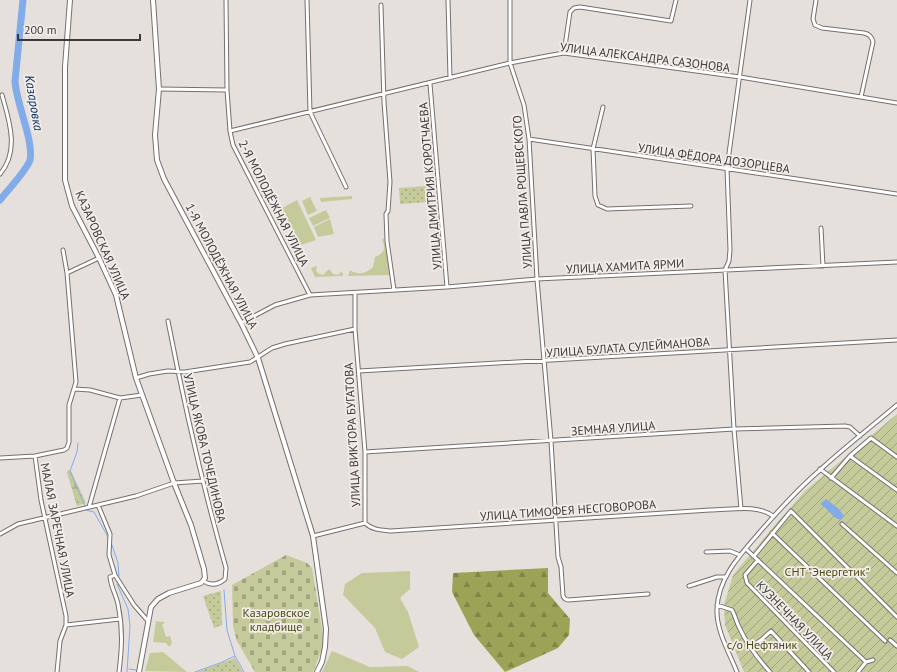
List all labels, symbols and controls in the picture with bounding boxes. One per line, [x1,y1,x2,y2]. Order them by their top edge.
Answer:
scale bar [18,16,140,42]
text: 200 m [24,22,57,37]
street label: УЛИЦА АЛЕКСАНДРА САЗОНОВА [559,39,731,75]
water label: Казаровка [21,74,47,133]
street label: УЛИЦА ДМИТРИЯ КОРОТЧАЕВА [415,102,445,270]
street label: УЛИЦА ПАВЛА РОЩЕВСКОГО [509,115,535,269]
street label: 2-Я МОЛОДЁЖНАЯ УЛИЦА [236,137,312,269]
street label: УЛИЦА ФЁДОРА ДОЗОРЦЕВА [637,140,791,176]
street label: КАЗАРОВСКАЯ УЛИЦА [72,188,134,302]
street label: 1-Я МОЛОДЁЖНАЯ УЛИЦА [183,201,261,331]
street label: УЛИЦА ХАМИТА ЯРМИ [566,255,684,277]
street label: УЛИЦА БУЛАТА СУЛЕЙМАНОВА [546,334,710,360]
street label: УЛИЦА ВИКТОРА БУГАТОВА [341,362,363,508]
street label: УЛИЦА ЯКОВА ТОЧЕДИНОВА [181,372,229,524]
street label: ЗЕМНАЯ УЛИЦА [570,418,656,438]
street label: МАЛАЯ ЗАРЕЧНАЯ УЛИЦА [38,461,78,599]
street label: УЛИЦА ТИМОФЕЯ НЕСГОВОРОВА [479,496,657,524]
park label: СНТ "Энергетик" [785,564,869,579]
street label: КУЗНЕЧНАЯ УЛИЦА [753,577,837,663]
park label: Казаровское кладбище [243,605,309,634]
park label: с/о Нефтяник [727,637,798,652]

